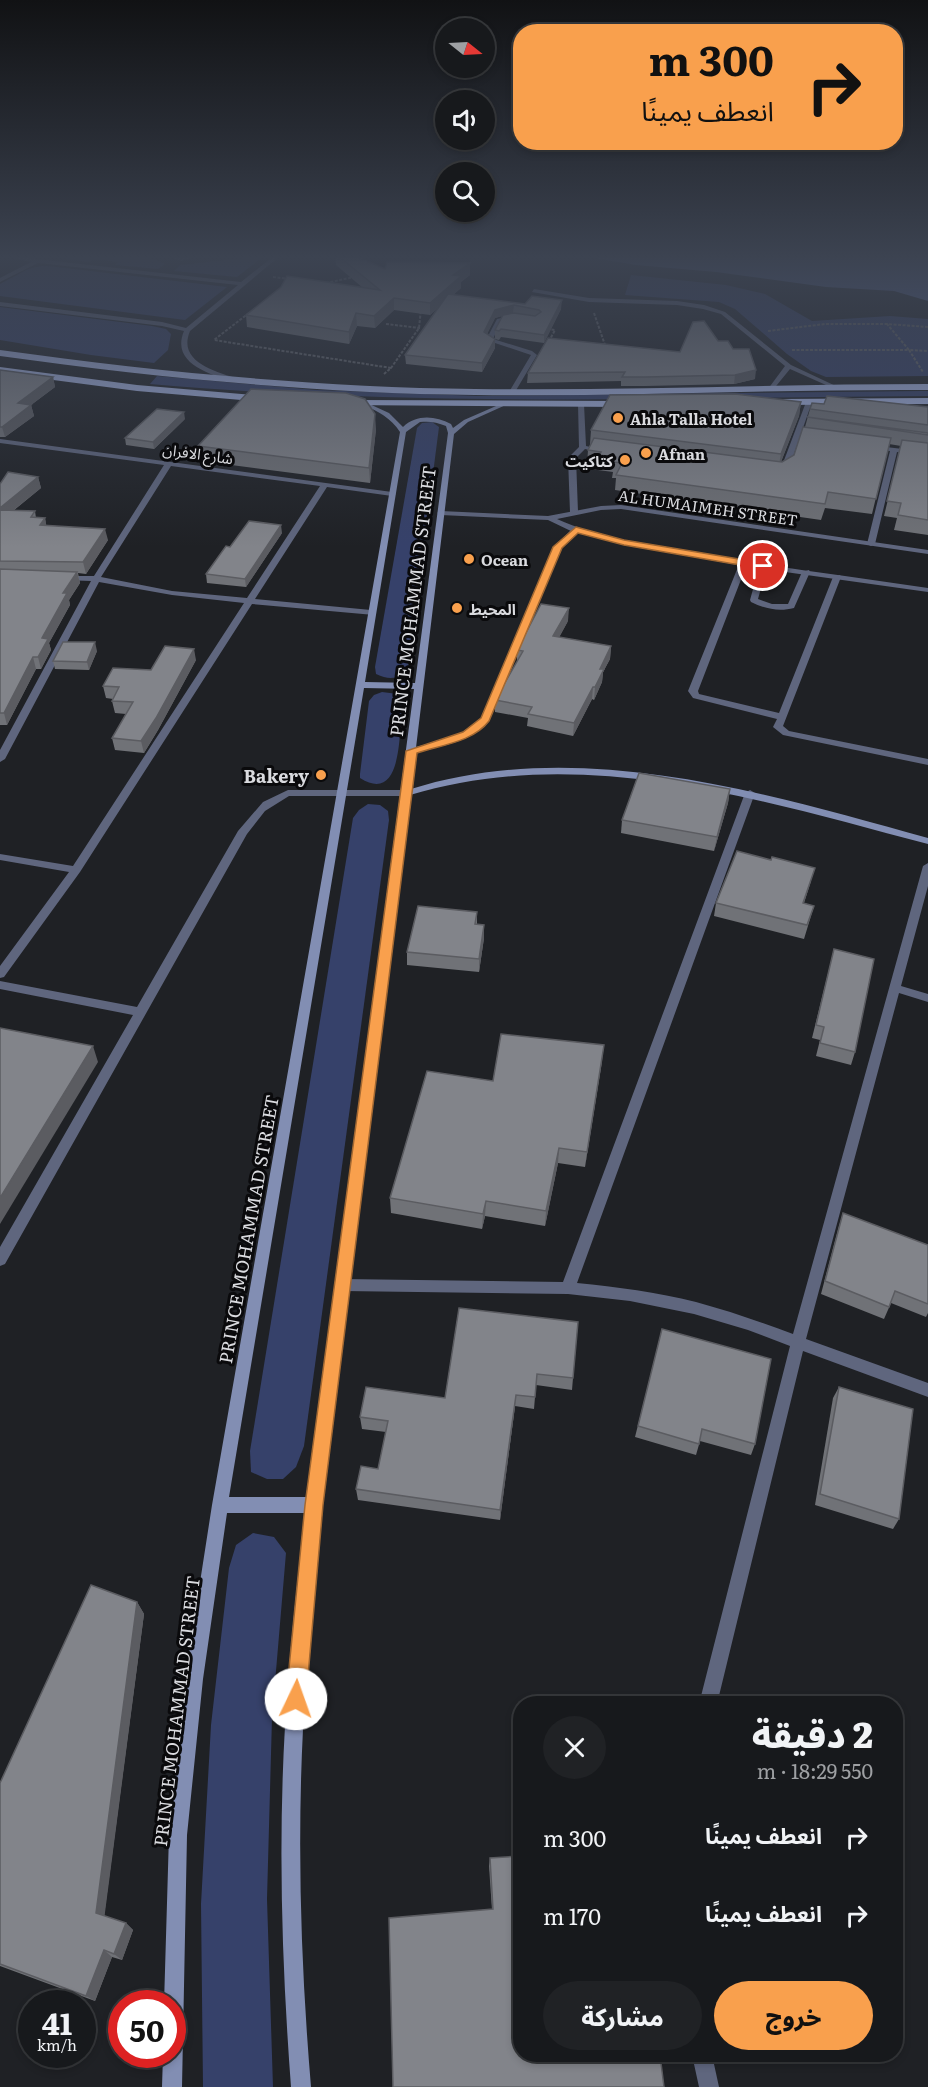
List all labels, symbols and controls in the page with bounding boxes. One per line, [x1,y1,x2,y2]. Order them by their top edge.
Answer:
north arrow [435,18,495,78]
map controls [435,18,495,222]
text: 300 m [649,27,774,89]
icon: right [795,48,873,126]
text: انعطف يمينًا [641,89,774,129]
button: sound [435,90,495,150]
button: search [435,162,495,222]
place label: Ahla Talla Hotel [630,407,753,430]
marker: Ahla Talla Hotel [611,411,625,425]
street label: شارع الافران [161,437,235,471]
place label: Afnan [658,442,706,465]
marker: Afnan [639,446,653,460]
place label: كتاكيت [565,449,613,472]
marker: كتاكيت [618,453,632,467]
street label: PRINCE MOHAMMAD STREET [382,464,442,738]
street label: AL HUMAIMEH STREET [617,483,799,531]
pin [737,540,788,591]
place label: Ocean [481,548,529,571]
icon: arrive [746,549,779,582]
marker: Ocean [462,552,476,566]
place label: المحيط [469,597,516,620]
marker: المحيط [450,601,464,615]
place label: Bakery [244,762,309,789]
marker: Bakery [314,768,328,782]
street label: PRINCE MOHAMMAD STREET [211,1092,285,1366]
street label: PRINCE MOHAMMAD STREET [146,1574,206,1848]
position arrow [264,1667,328,1731]
text: 2 دقيقة [752,1706,873,1759]
button: close [543,1716,606,1779]
text: 550 m · 18:29 [757,1755,873,1785]
text: انعطف يمينًا [705,1818,822,1851]
text: 300 m [543,1821,606,1854]
icon: right [840,1821,873,1854]
text: انعطف يمينًا [705,1896,822,1929]
text: 170 m [543,1899,601,1932]
icon: right [840,1899,873,1932]
button: مشاركة [543,1981,702,2050]
button: خروج [714,1981,873,2050]
speed limit sign: 50 [108,1990,186,2068]
text: 41 [42,2000,72,2044]
text: km/h [37,2033,77,2056]

